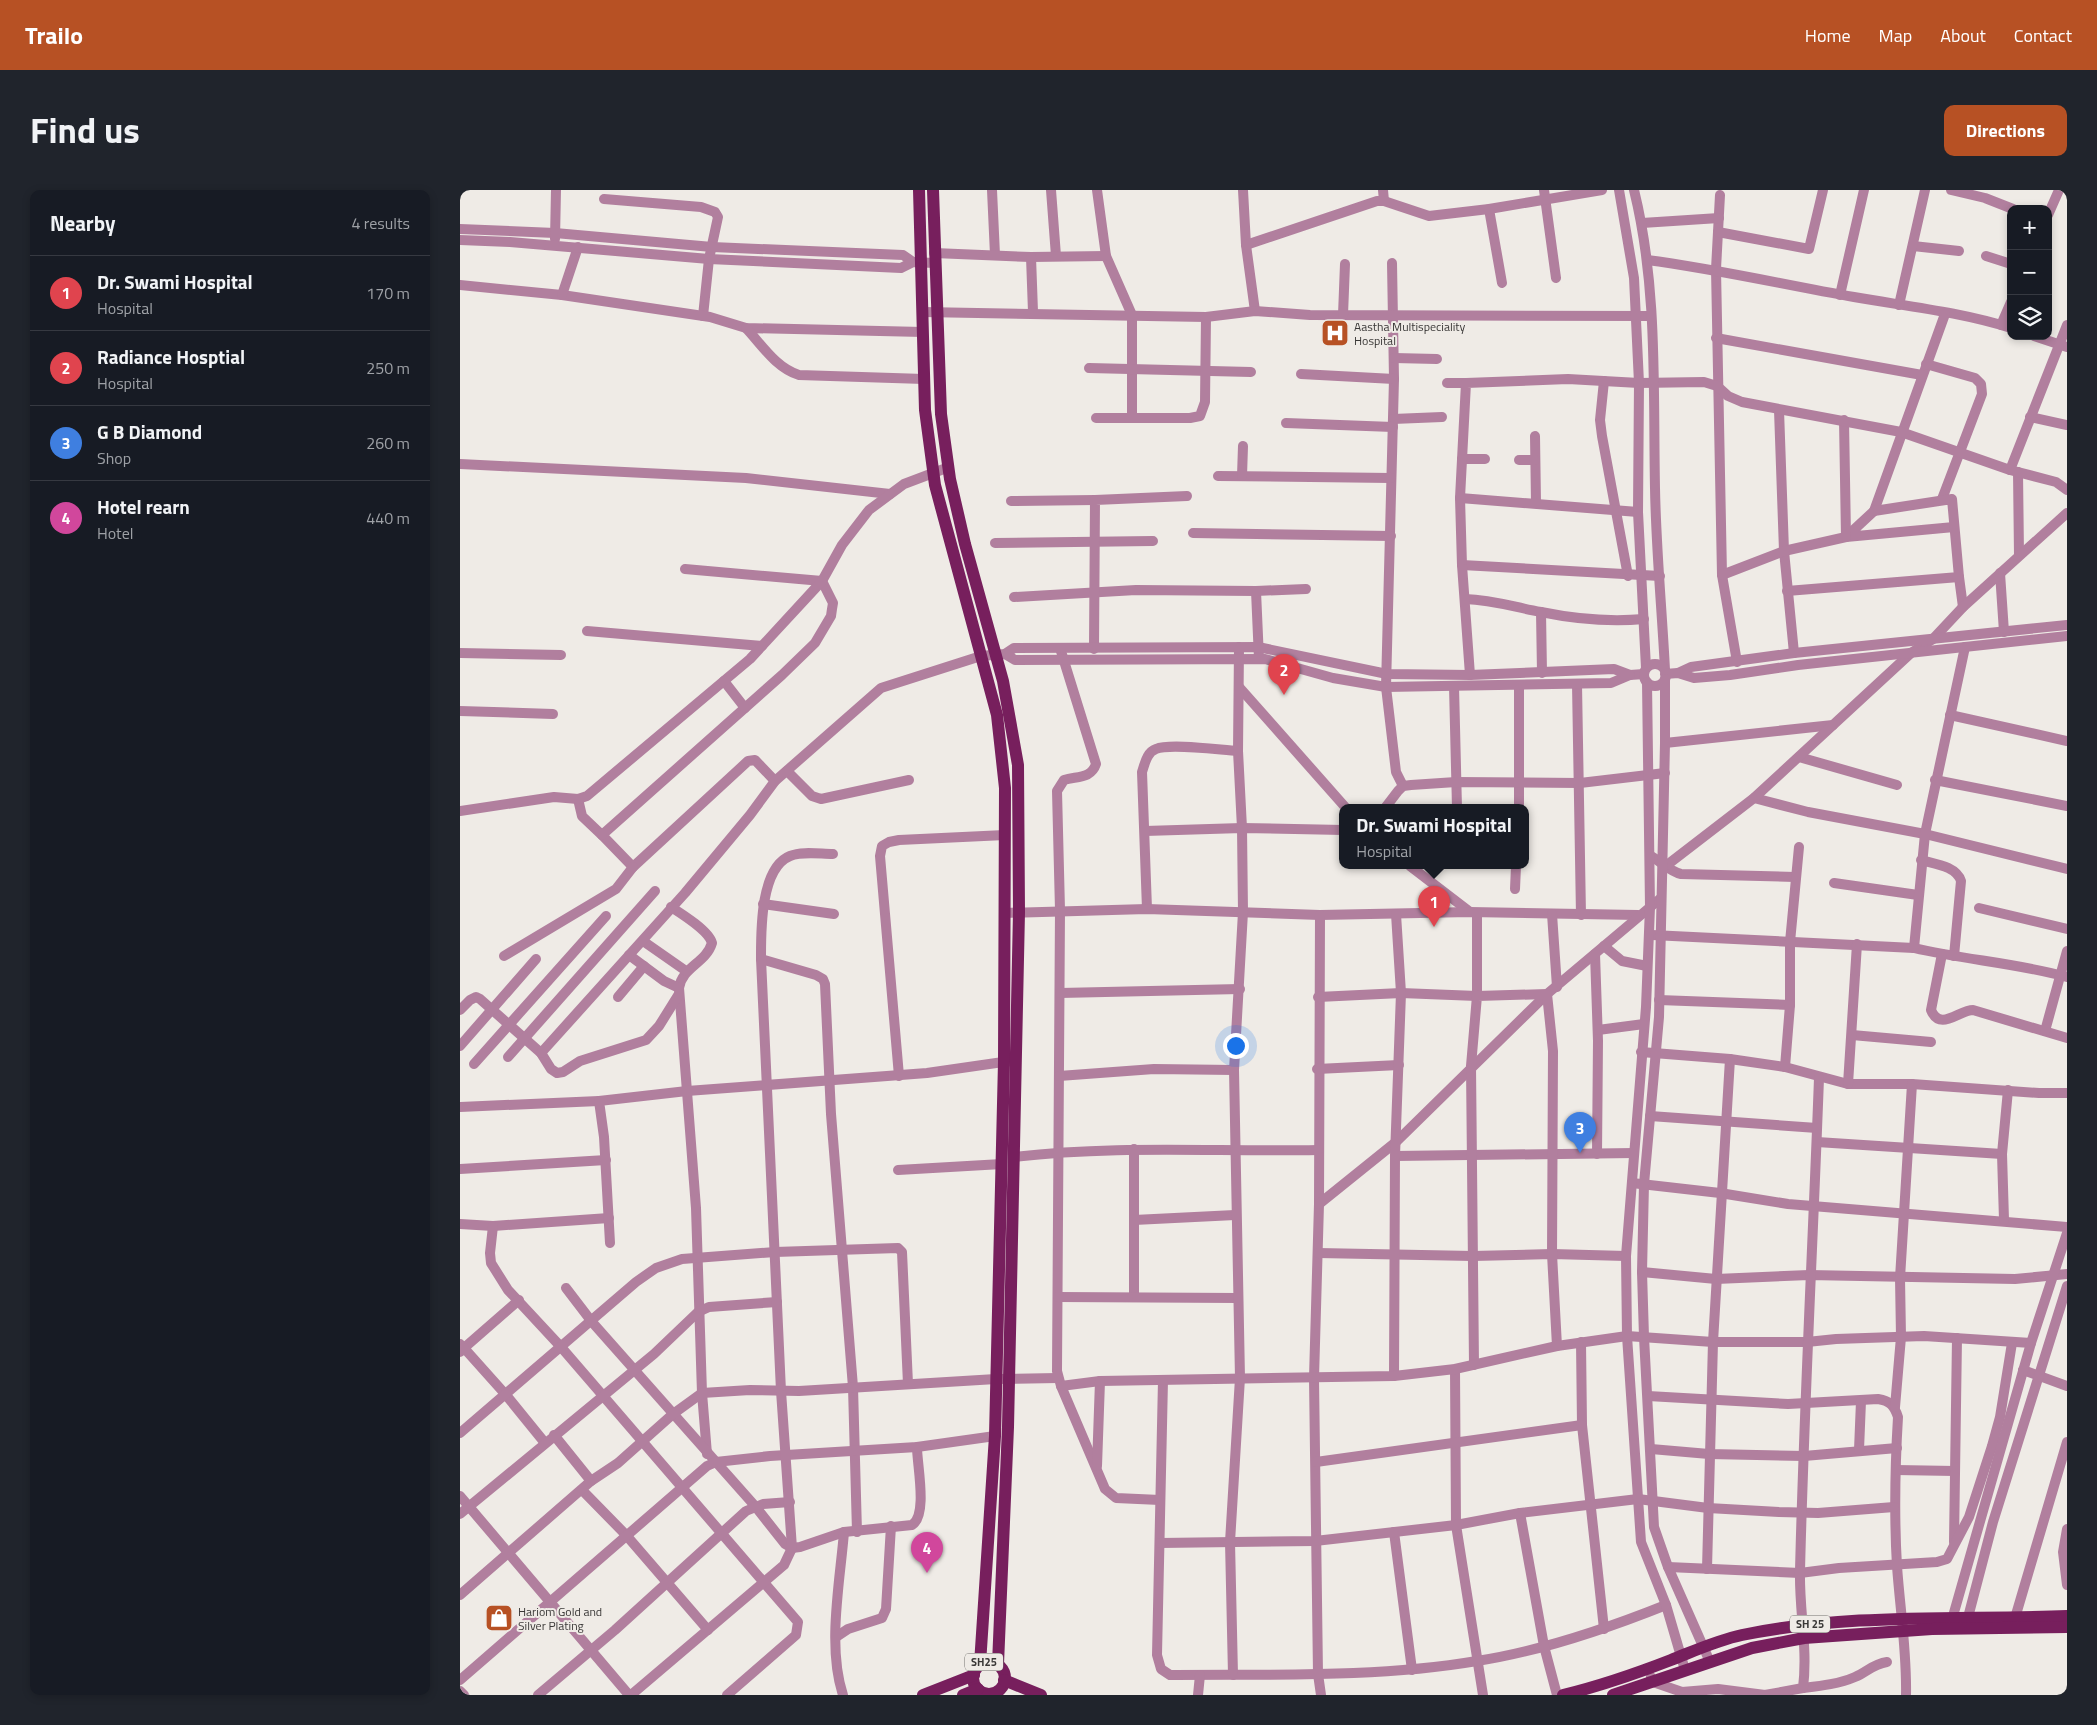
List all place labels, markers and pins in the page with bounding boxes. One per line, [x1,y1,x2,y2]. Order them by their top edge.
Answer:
place label: Aastha Multispeciality Hospital [1354,317,1466,350]
hospital icon: Aastha Multispeciality Hospital [1320,318,1350,348]
pin: 2 [1268,654,1300,695]
pin: 1 [1418,886,1450,927]
pin: 3 [1564,1112,1596,1153]
pin: 4 [911,1532,943,1573]
place label: Hariom Gold and Silver Plating [518,1602,602,1635]
shop icon: Hariom Gold and Silver Plating [484,1603,514,1633]

